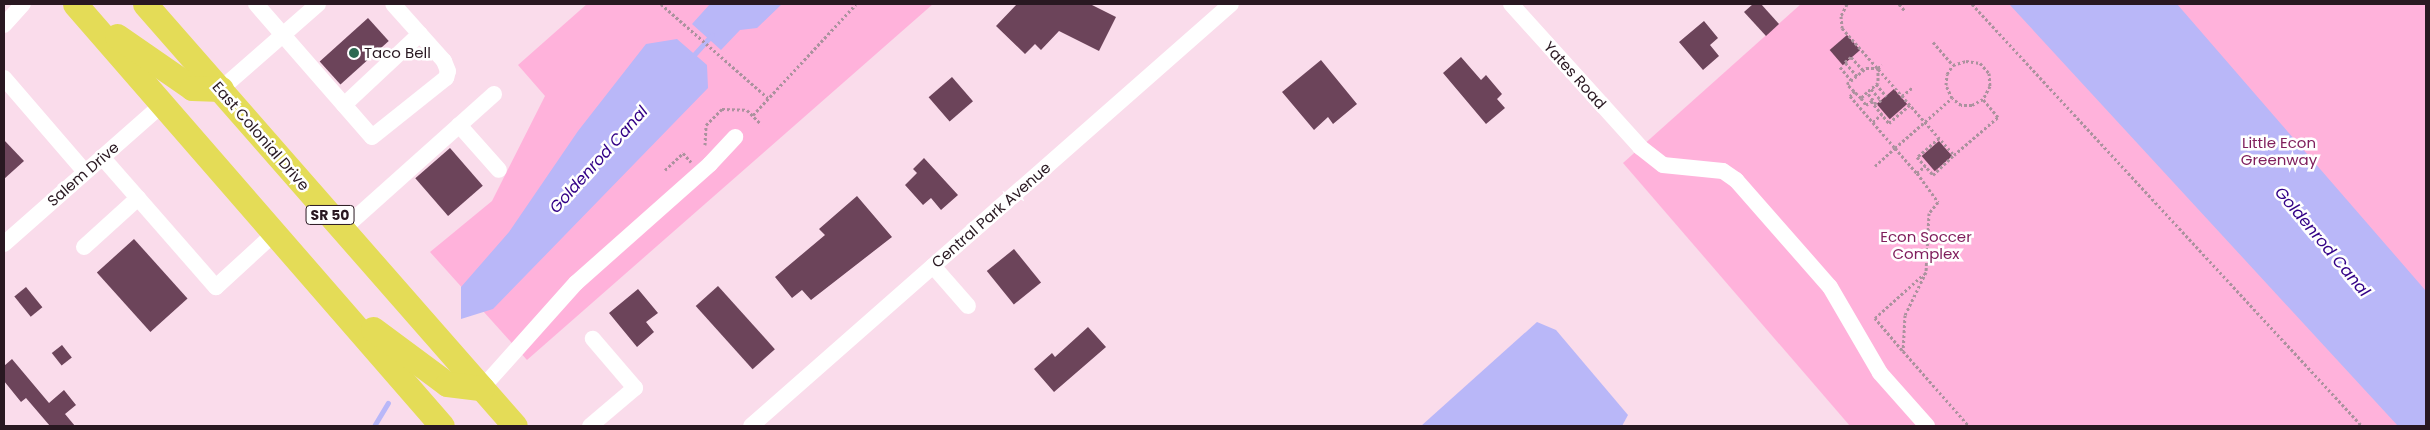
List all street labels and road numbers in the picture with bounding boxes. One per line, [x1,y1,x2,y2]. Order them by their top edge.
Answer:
street label: Yates Road [1540,38,1610,112]
street label: East Colonial Drive [209,78,313,194]
street label: Salem Drive [44,138,122,210]
street label: Central Park Avenue [928,158,1054,272]
road number: SR 50 [305,204,355,226]

